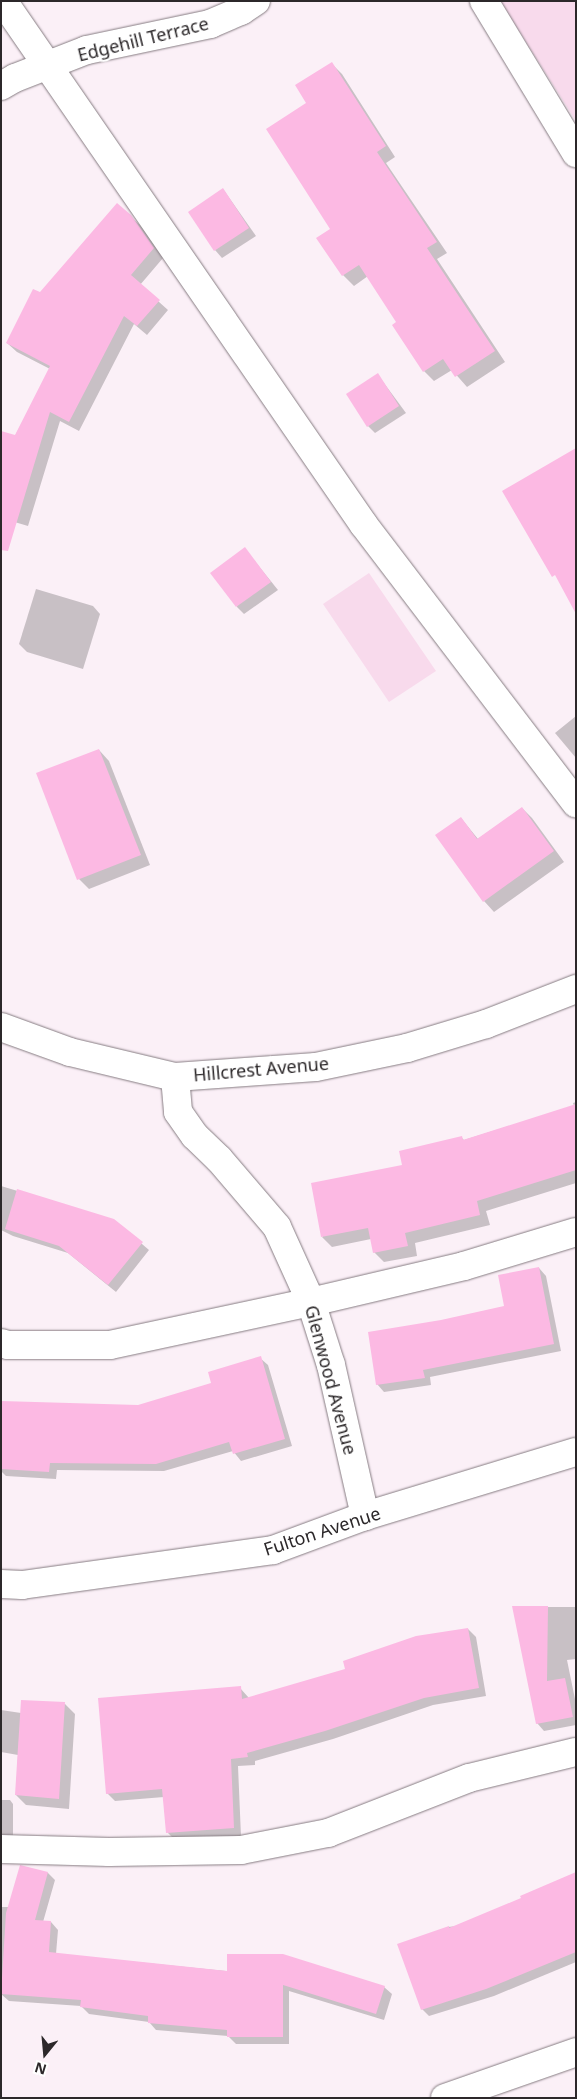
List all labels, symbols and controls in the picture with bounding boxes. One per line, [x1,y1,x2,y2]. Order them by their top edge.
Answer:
street label: Edgehill Terrace [75,12,211,66]
street label: Hillcrest Avenue [192,1052,330,1086]
street label: Glenwood Avenue [301,1303,361,1457]
street label: Fulton Avenue [261,1502,383,1560]
north arrow [20,2029,70,2079]
text: N [32,2058,49,2080]

